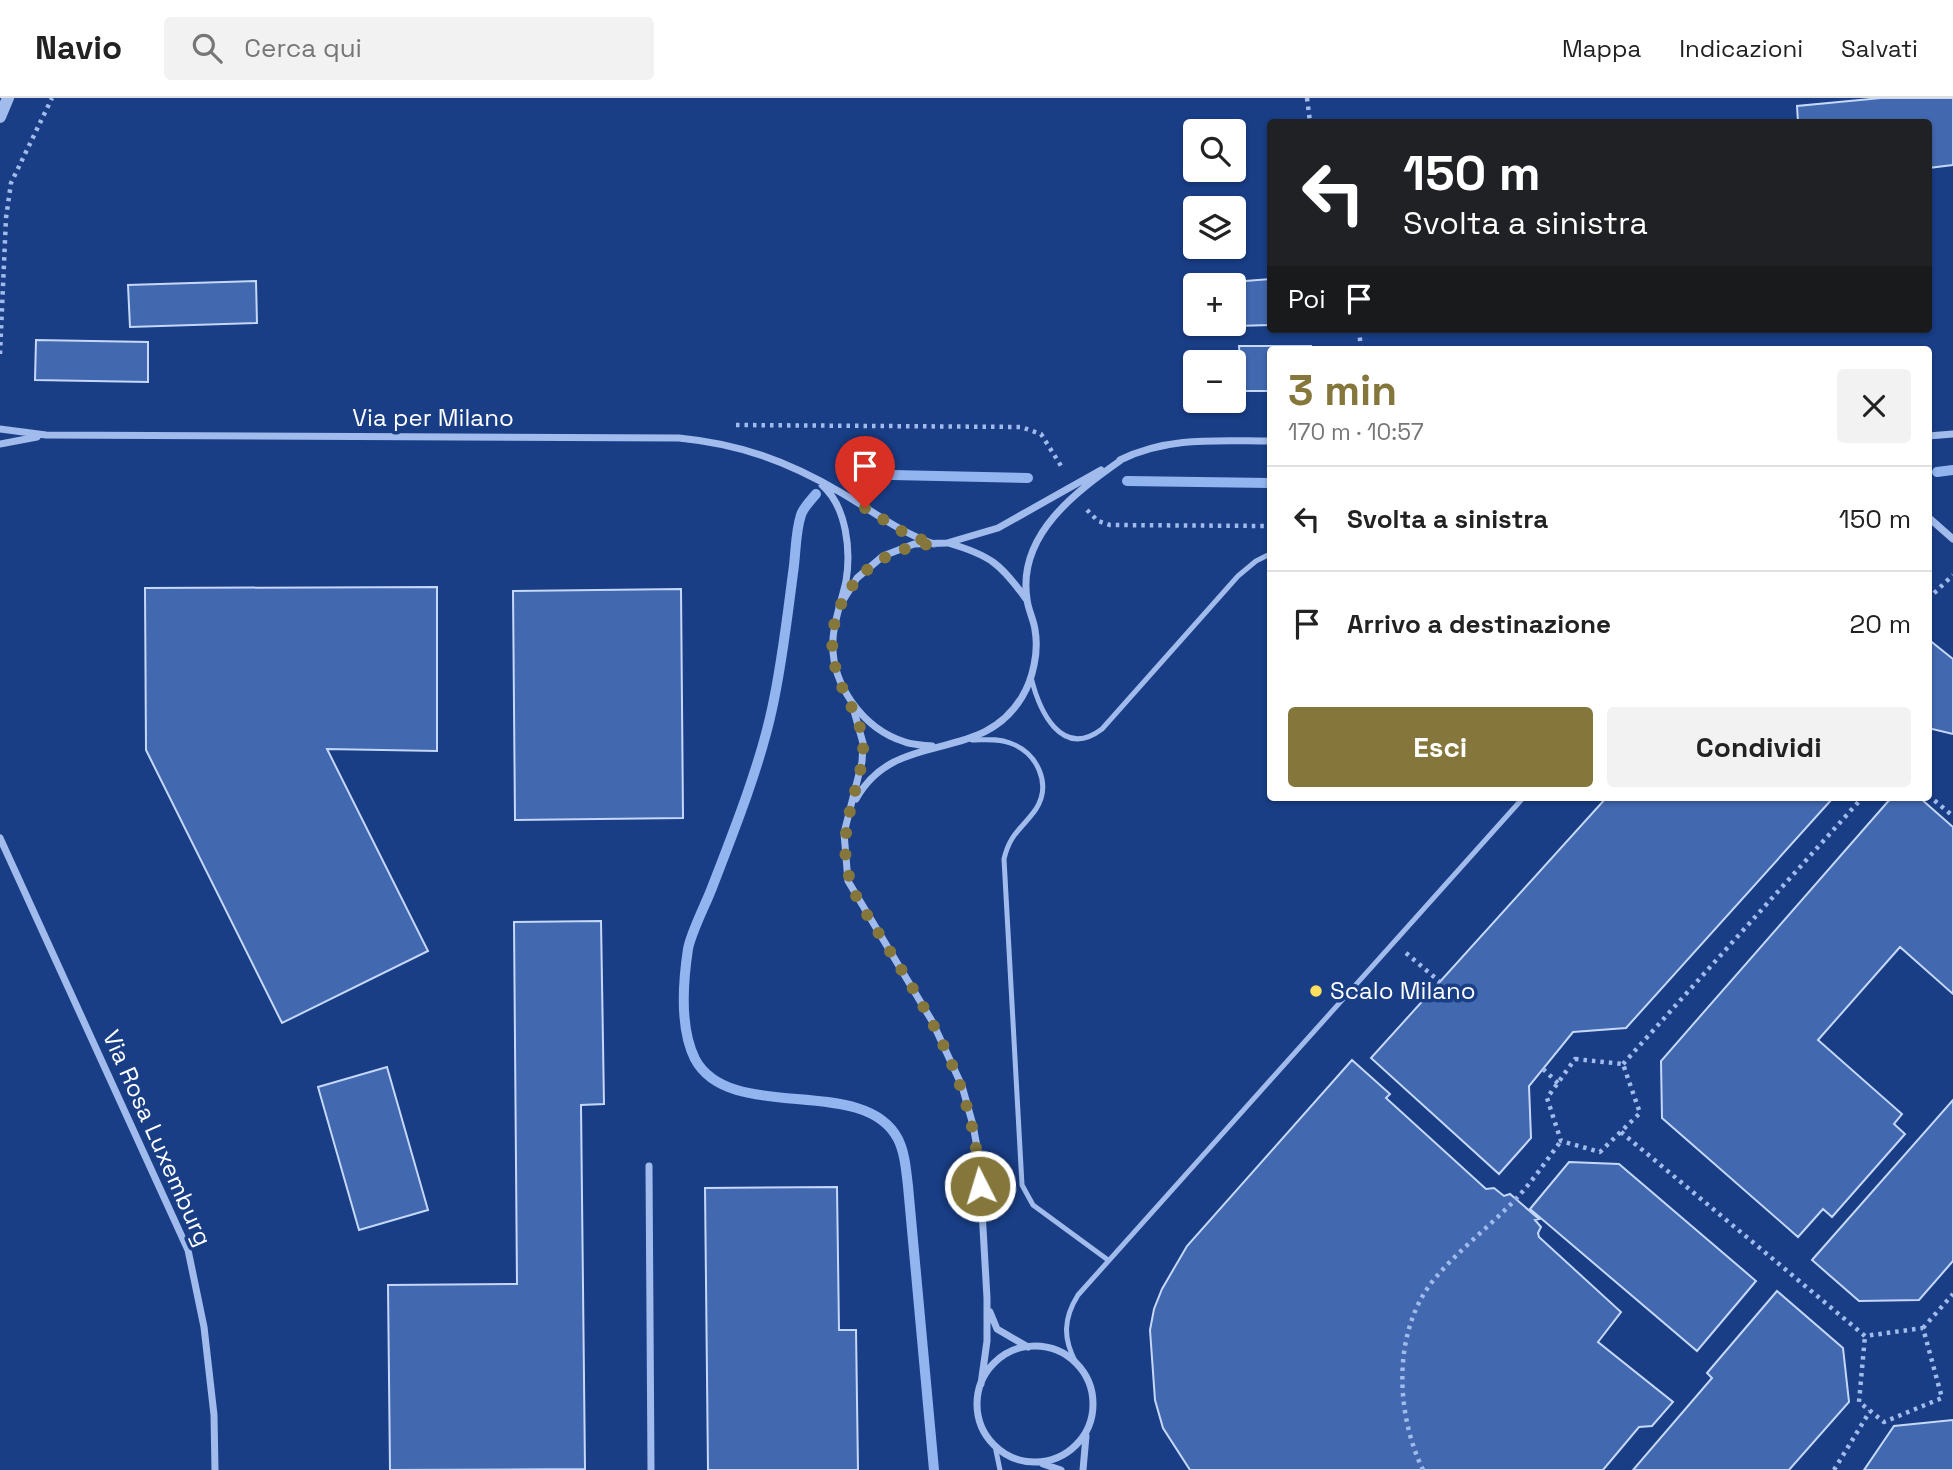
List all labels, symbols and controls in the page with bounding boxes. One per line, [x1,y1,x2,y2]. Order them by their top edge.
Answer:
search box [164,17,654,80]
text: Navio [35,27,122,69]
icon: search [188,29,226,67]
text: Cerca qui [244,31,362,65]
text: Mappa [1562,33,1641,64]
text: Indicazioni [1679,33,1803,64]
text: Salvati [1841,33,1918,64]
map controls [1183,119,1246,413]
button: search [1183,119,1246,182]
text: 150 m [1403,142,1541,204]
icon: left [1288,147,1379,238]
button: layers [1183,196,1246,259]
text: Svolta a sinistra [1403,203,1648,243]
button: + [1183,273,1246,336]
icon: arrive [1340,280,1378,318]
text: Poi [1288,282,1326,316]
button: − [1183,350,1246,413]
text: 3 min [1288,364,1397,417]
button: close [1837,369,1911,443]
street label: Via per Milano [352,402,514,433]
text: 170 m · 10:57 [1288,417,1424,447]
pin [835,436,895,508]
icon: arrive [846,447,884,485]
icon: left [1288,500,1326,538]
text: Svolta a sinistra [1347,502,1548,536]
text: 150 m [1839,502,1911,536]
icon: arrive [1288,605,1326,643]
text: Arrivo a destinazione [1347,607,1611,641]
text: 20 m [1850,607,1911,641]
button: Esci [1288,707,1593,787]
button: Condividi [1607,707,1911,787]
place label: Scalo Milano [1330,975,1476,1006]
marker: Scalo Milano [1308,983,1324,999]
street label: Via Rosa Luxemburg [96,1025,219,1251]
position arrow [943,1149,1017,1223]

